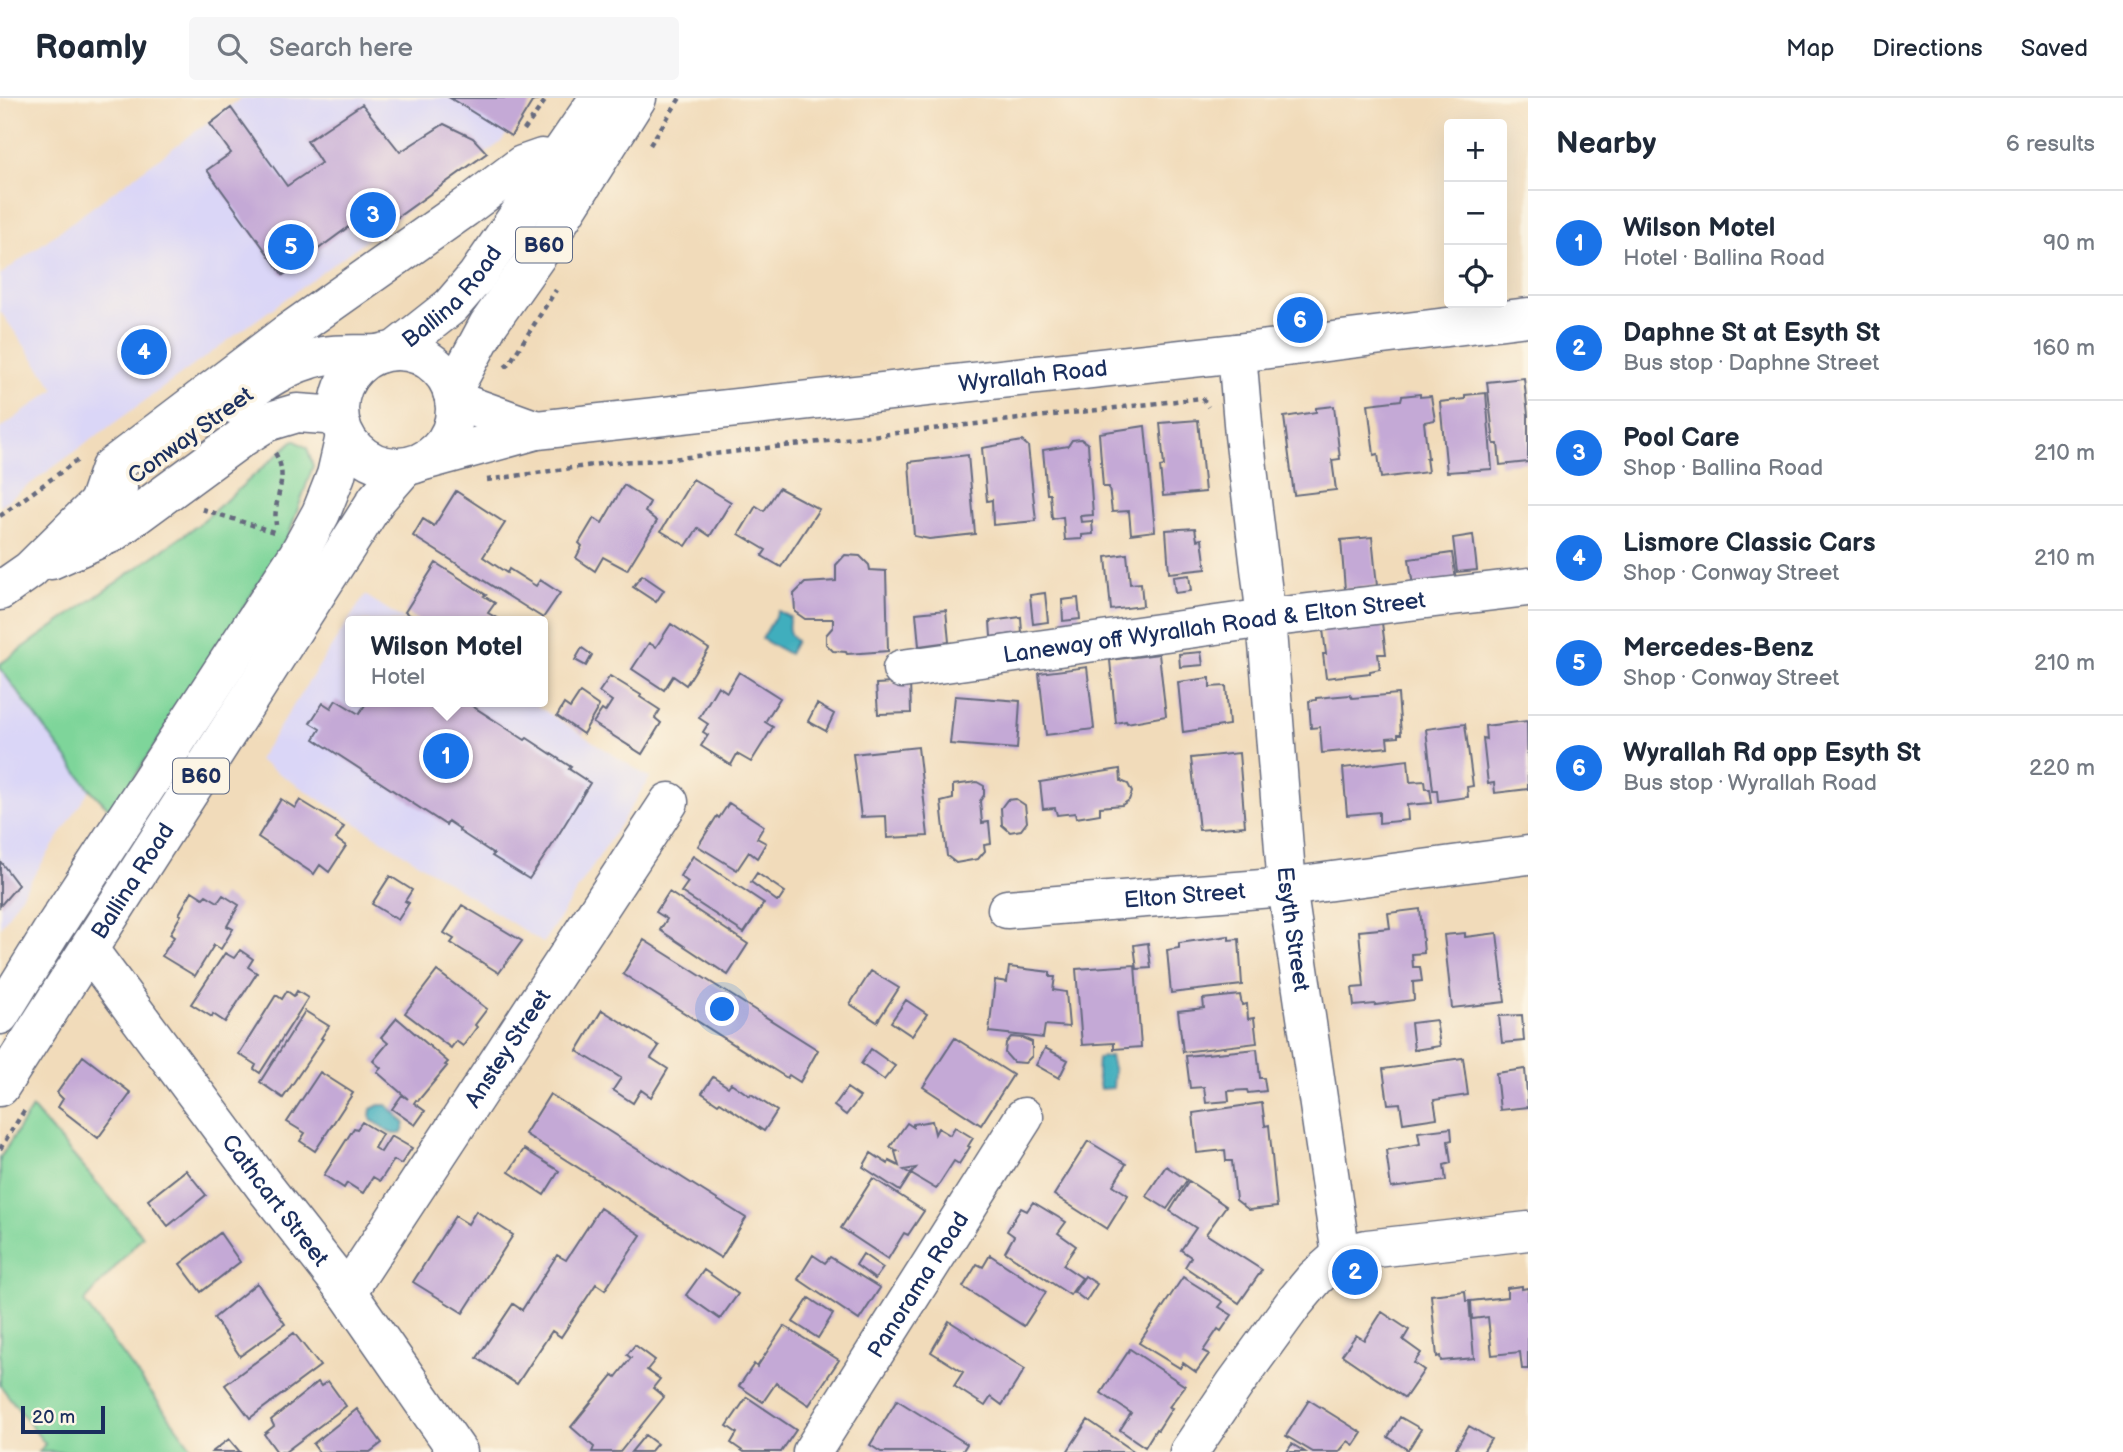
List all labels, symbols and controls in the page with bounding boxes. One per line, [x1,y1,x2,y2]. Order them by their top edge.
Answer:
search box [189,17,679,80]
text: Roamly [35,28,147,68]
icon: search [213,29,251,67]
text: Search here [269,33,413,64]
text: Map [1786,34,1834,63]
text: Directions [1872,34,1983,63]
text: Saved [2021,34,2088,63]
map controls [1444,119,1507,308]
button: + [1444,119,1507,182]
text: Nearby [1556,126,1656,162]
text: 6 results [2006,130,2095,158]
button: − [1444,182,1507,245]
pin: 3 [350,189,396,241]
text: Wilson Motel [1623,213,1775,244]
pin: 5 [268,221,314,273]
road number: B60 [516,228,572,262]
text: 1 [1574,229,1584,257]
text: 90 m [2043,229,2095,257]
street label: Ballina Road [397,241,508,354]
text: Hotel · Ballina Road [1623,244,1825,272]
button: locate [1444,245,1507,308]
pin: 6 [1277,294,1323,346]
text: Daphne St at Esyth St [1623,318,1880,349]
pin: 4 [121,326,167,378]
text: 2 [1572,334,1586,362]
text: 160 m [2033,334,2095,362]
text: Bus stop · Daphne Street [1623,349,1879,377]
street label: Wyrallah Road [957,354,1109,399]
street label: Conway Street [122,381,259,491]
text: Pool Care [1623,423,1739,454]
text: 3 [1572,439,1586,467]
text: 210 m [2034,439,2095,467]
text: Shop · Ballina Road [1623,454,1823,482]
text: Lismore Classic Cars [1623,528,1876,559]
text: 4 [1572,544,1586,572]
text: 210 m [2034,544,2095,572]
text: Shop · Conway Street [1623,559,1839,587]
street label: Laneway off Wyrallah Road & Elton Street [1001,586,1427,670]
popup [345,616,548,707]
text: Wilson Motel [370,632,523,663]
text: Mercedes-Benz [1623,633,1813,664]
text: 5 [1572,649,1586,677]
text: 210 m [2034,649,2095,677]
text: Hotel [370,663,425,691]
text: Shop · Conway Street [1623,664,1839,692]
pin: 1 [423,730,469,782]
text: Wyrallah Rd opp Esyth St [1623,738,1921,769]
text: 6 [1572,754,1586,782]
text: 220 m [2029,754,2095,782]
road number: B60 [173,758,229,794]
text: Bus stop · Wyrallah Road [1623,769,1877,797]
street label: Ballina Road [86,818,181,945]
street label: Esyth Street [1270,866,1315,994]
street label: Elton Street [1123,877,1246,915]
street label: Anstey Street [459,984,557,1113]
your location [705,992,739,1026]
street label: Cathcart Street [215,1129,334,1272]
street label: Panorama Road [862,1207,975,1363]
pin: 2 [1332,1246,1378,1298]
scale bar [21,1403,105,1435]
text: 20 m [32,1406,75,1429]

